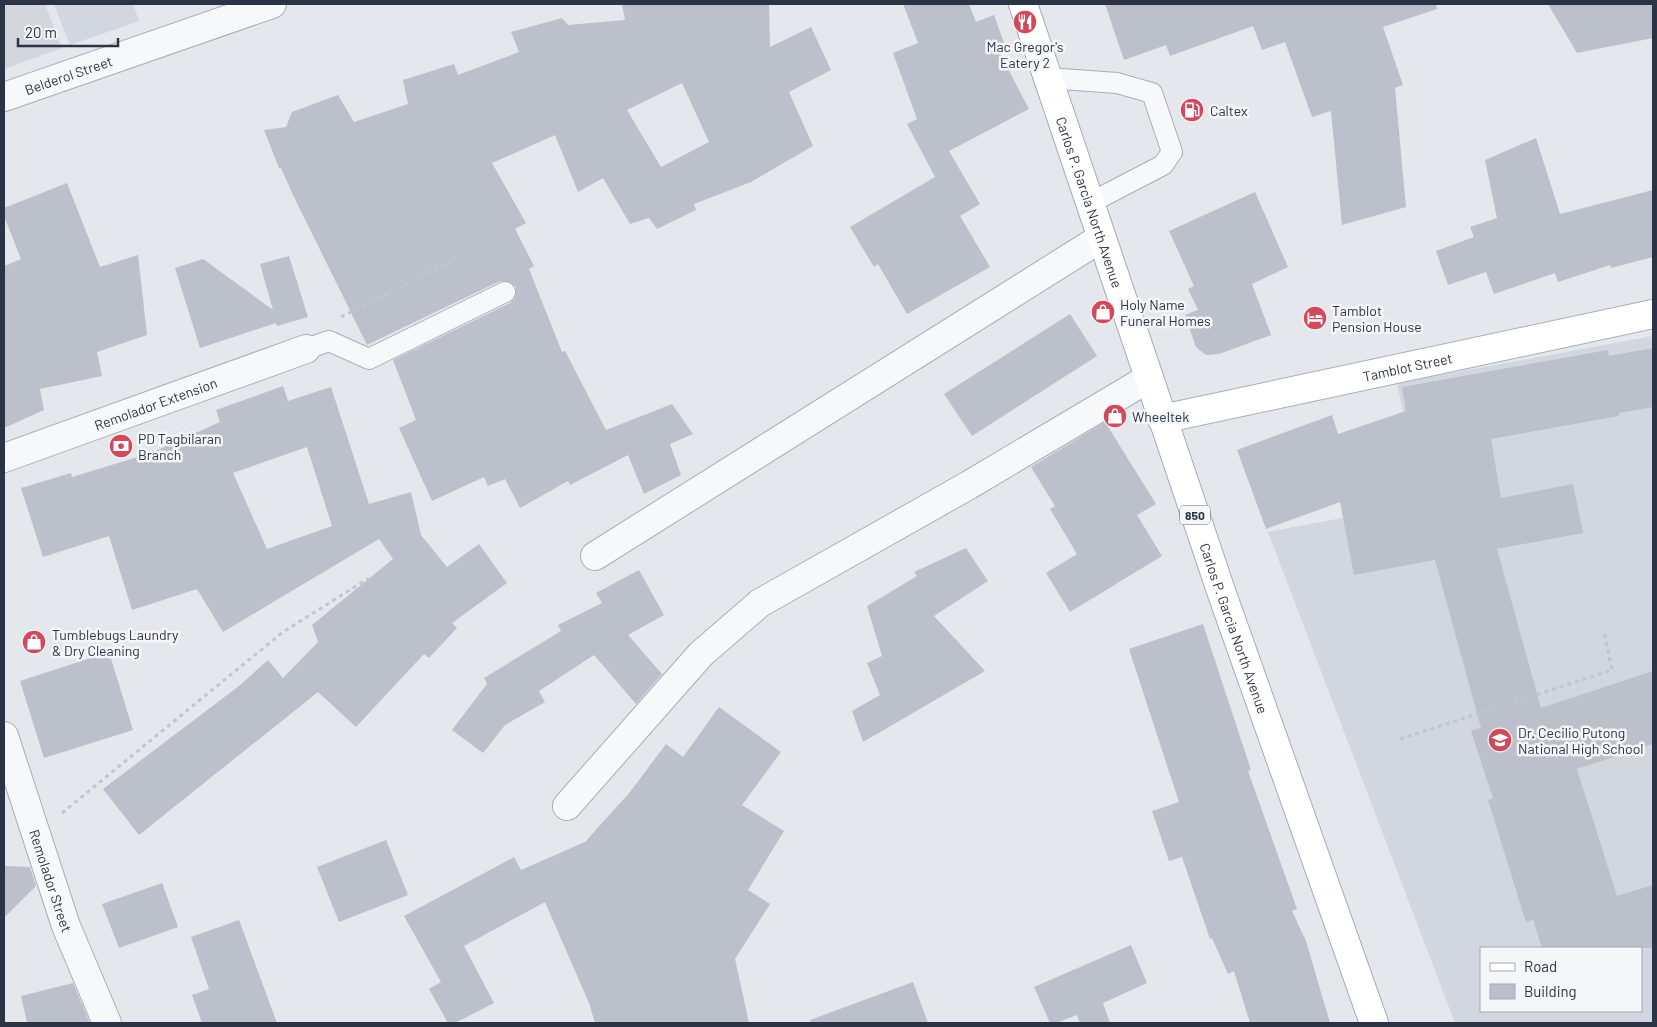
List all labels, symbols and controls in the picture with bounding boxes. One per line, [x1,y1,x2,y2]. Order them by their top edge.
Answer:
restaurant icon: Mac Gregor's Eatery 2 [1012,9,1038,35]
scale bar [18,15,118,47]
text: 20 m [25,23,57,41]
place label: Mac Gregor's Eatery 2 [986,38,1064,71]
street label: Belderol Street [22,52,114,98]
fuel station icon: Caltex [1179,97,1205,123]
place label: Caltex [1210,102,1248,119]
street label: Carlos P. Garcia North Avenue [1053,114,1127,290]
place label: Holy Name Funeral Homes [1120,296,1211,329]
shop icon: Holy Name Funeral Homes [1090,299,1116,325]
place label: Tamblot Pension House [1332,302,1422,335]
hotel icon: Tamblot Pension House [1302,305,1328,331]
street label: Tamblot Street [1361,349,1454,384]
street label: Remolador Extension [92,373,219,433]
shop icon: Wheeltek [1102,403,1128,429]
place label: Wheeltek [1132,408,1189,425]
place label: PD Tagbilaran Branch [138,430,222,463]
bank icon: PD Tagbilaran Branch [108,433,134,459]
road number: 850 [1180,506,1210,524]
street label: Carlos P. Garcia North Avenue [1197,541,1272,716]
place label: Tumblebugs Laundry & Dry Cleaning [52,626,179,659]
shop icon: Tumblebugs Laundry & Dry Cleaning [21,629,47,655]
place label: Dr. Cecilio Putong National High School [1518,724,1644,757]
school or university icon: Dr. Cecilio Putong National High School [1487,727,1513,753]
street label: Remolador Street [26,827,76,935]
legend [1480,947,1642,1012]
text: Road [1524,957,1557,975]
text: Building [1524,982,1577,1000]

